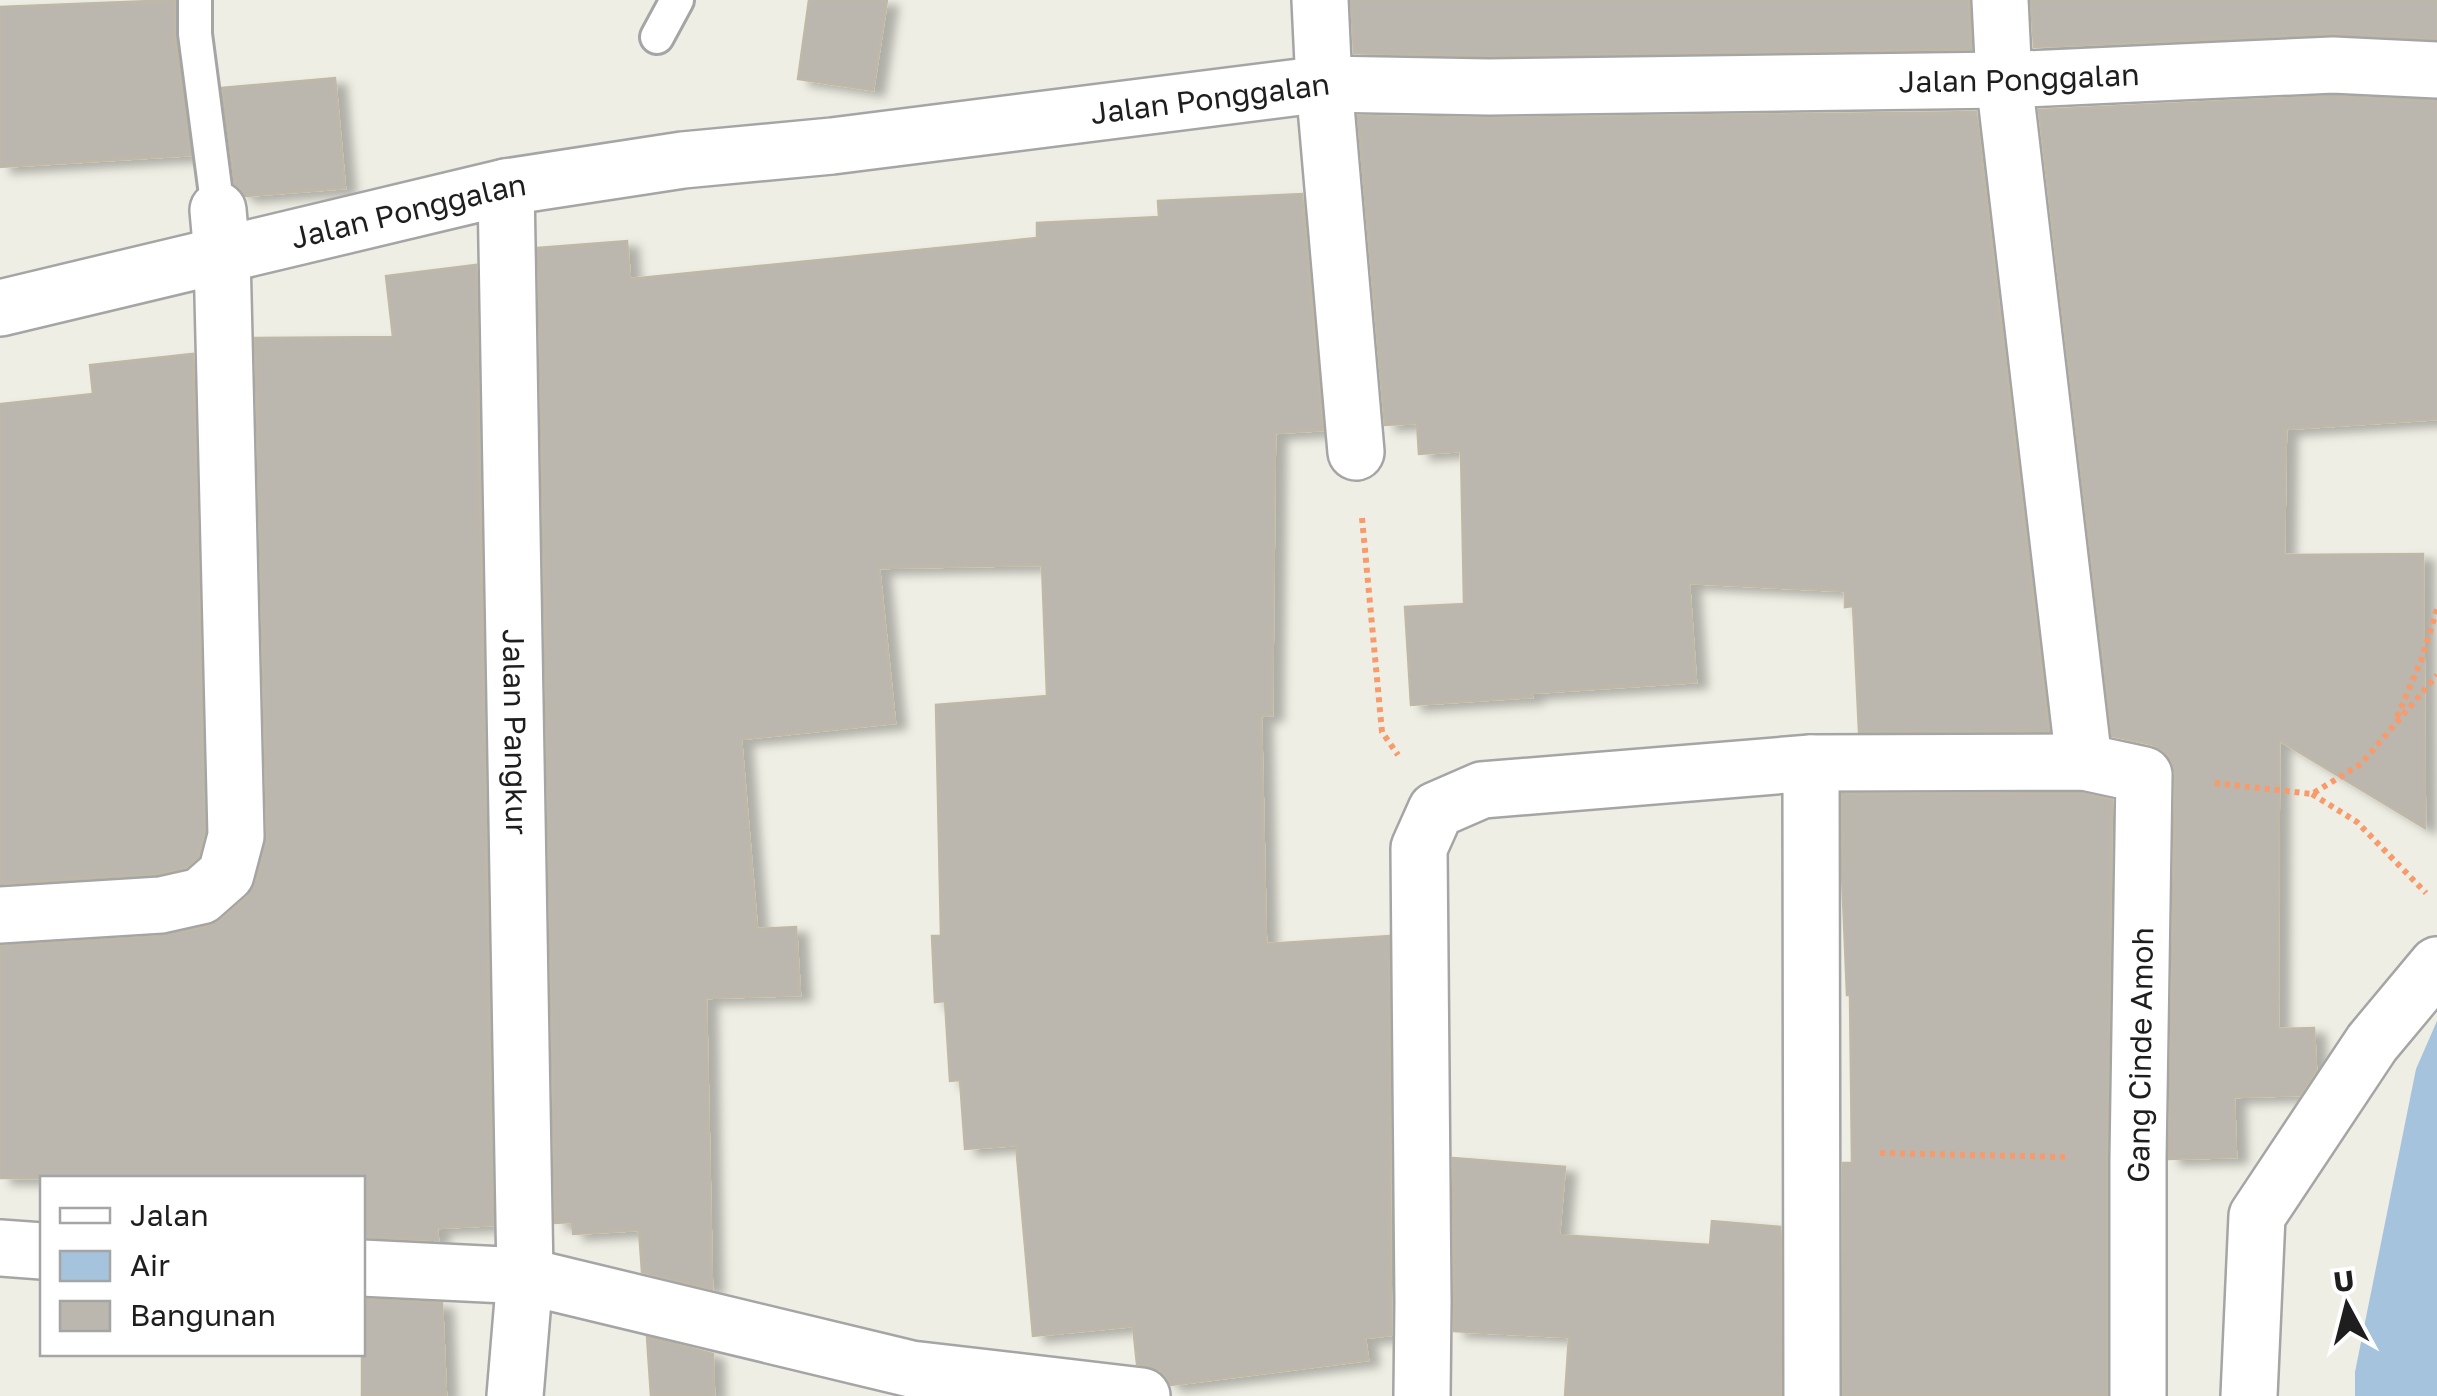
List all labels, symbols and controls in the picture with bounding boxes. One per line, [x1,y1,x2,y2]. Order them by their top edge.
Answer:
street label: Jalan Ponggalan [1898,56,2140,99]
street label: Jalan Ponggalan [1088,65,1332,131]
street label: Jalan Ponggalan [287,166,529,256]
street label: Jalan Pangkur [496,629,535,836]
street label: Gang Cinde Amoh [2120,927,2160,1183]
legend [40,1176,365,1356]
text: Jalan [130,1197,209,1233]
text: Air [130,1247,170,1283]
north arrow [2297,1256,2397,1356]
text: U [2332,1263,2356,1298]
text: Bangunan [130,1297,276,1333]

